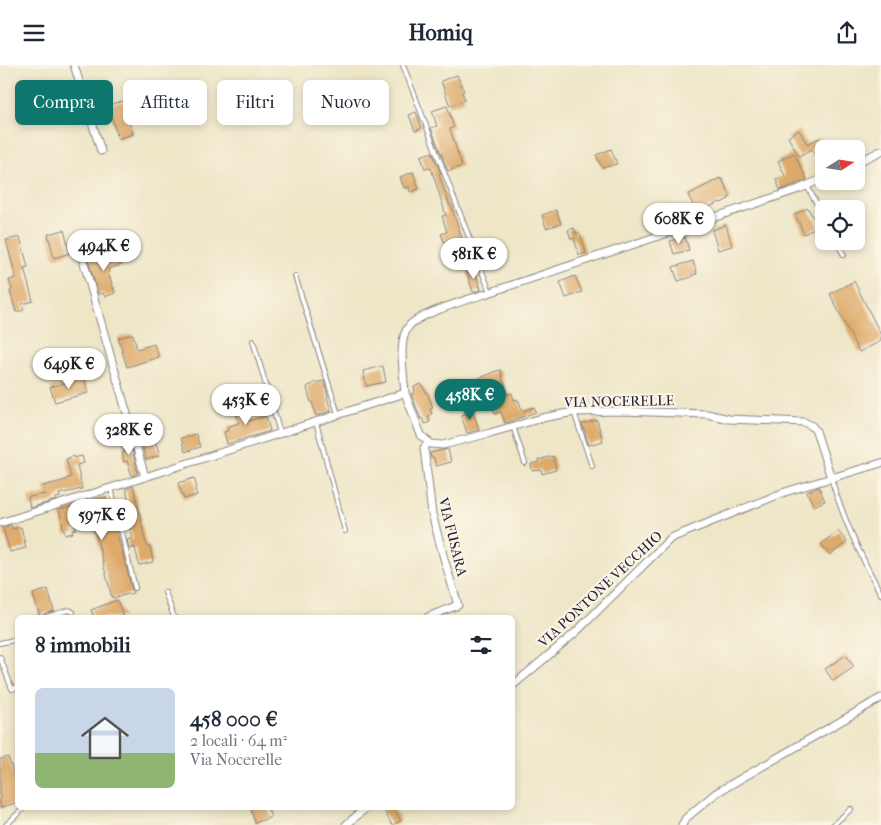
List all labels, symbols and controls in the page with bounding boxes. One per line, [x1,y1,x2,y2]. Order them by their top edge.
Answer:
icon: menu [20,19,48,47]
icon: share [833,19,861,47]
text: Homiq [408,20,473,46]
chip: Compra [15,80,113,125]
chip: Affitta [123,80,207,125]
chip: Filtri [217,80,293,125]
chip: Nuovo [303,80,389,125]
north arrow [815,140,865,190]
map controls [815,140,865,250]
button: locate [815,200,865,250]
pin: 608K € [638,203,720,245]
text: 608K € [654,209,704,228]
pin: 494K € [63,229,145,272]
text: 494K € [78,236,130,255]
pin: 581K € [433,237,515,280]
text: 581K € [451,244,497,263]
pin: 649K € [28,347,110,390]
text: 649K € [43,354,95,373]
pin: 458K € [429,379,511,421]
pin: 453K € [205,383,287,426]
text: 458K € [446,385,494,404]
text: 453K € [222,390,270,409]
street label: VIA NOCERELLE [563,392,675,411]
pin: 328K € [88,413,170,456]
text: 328K € [105,420,153,439]
street label: VIA FUSARA [434,495,471,579]
pin: 597K € [61,499,143,541]
text: 597K € [78,505,126,524]
street label: VIA PONTONE VECCHIO [534,528,666,652]
icon: filters [467,631,495,659]
text: 8 immobili [35,633,131,657]
text: 458 000 € [190,707,278,731]
icon: home [75,708,135,768]
text: 2 locali · 64 m² [190,731,287,750]
text: Via Nocerelle [190,750,282,769]

